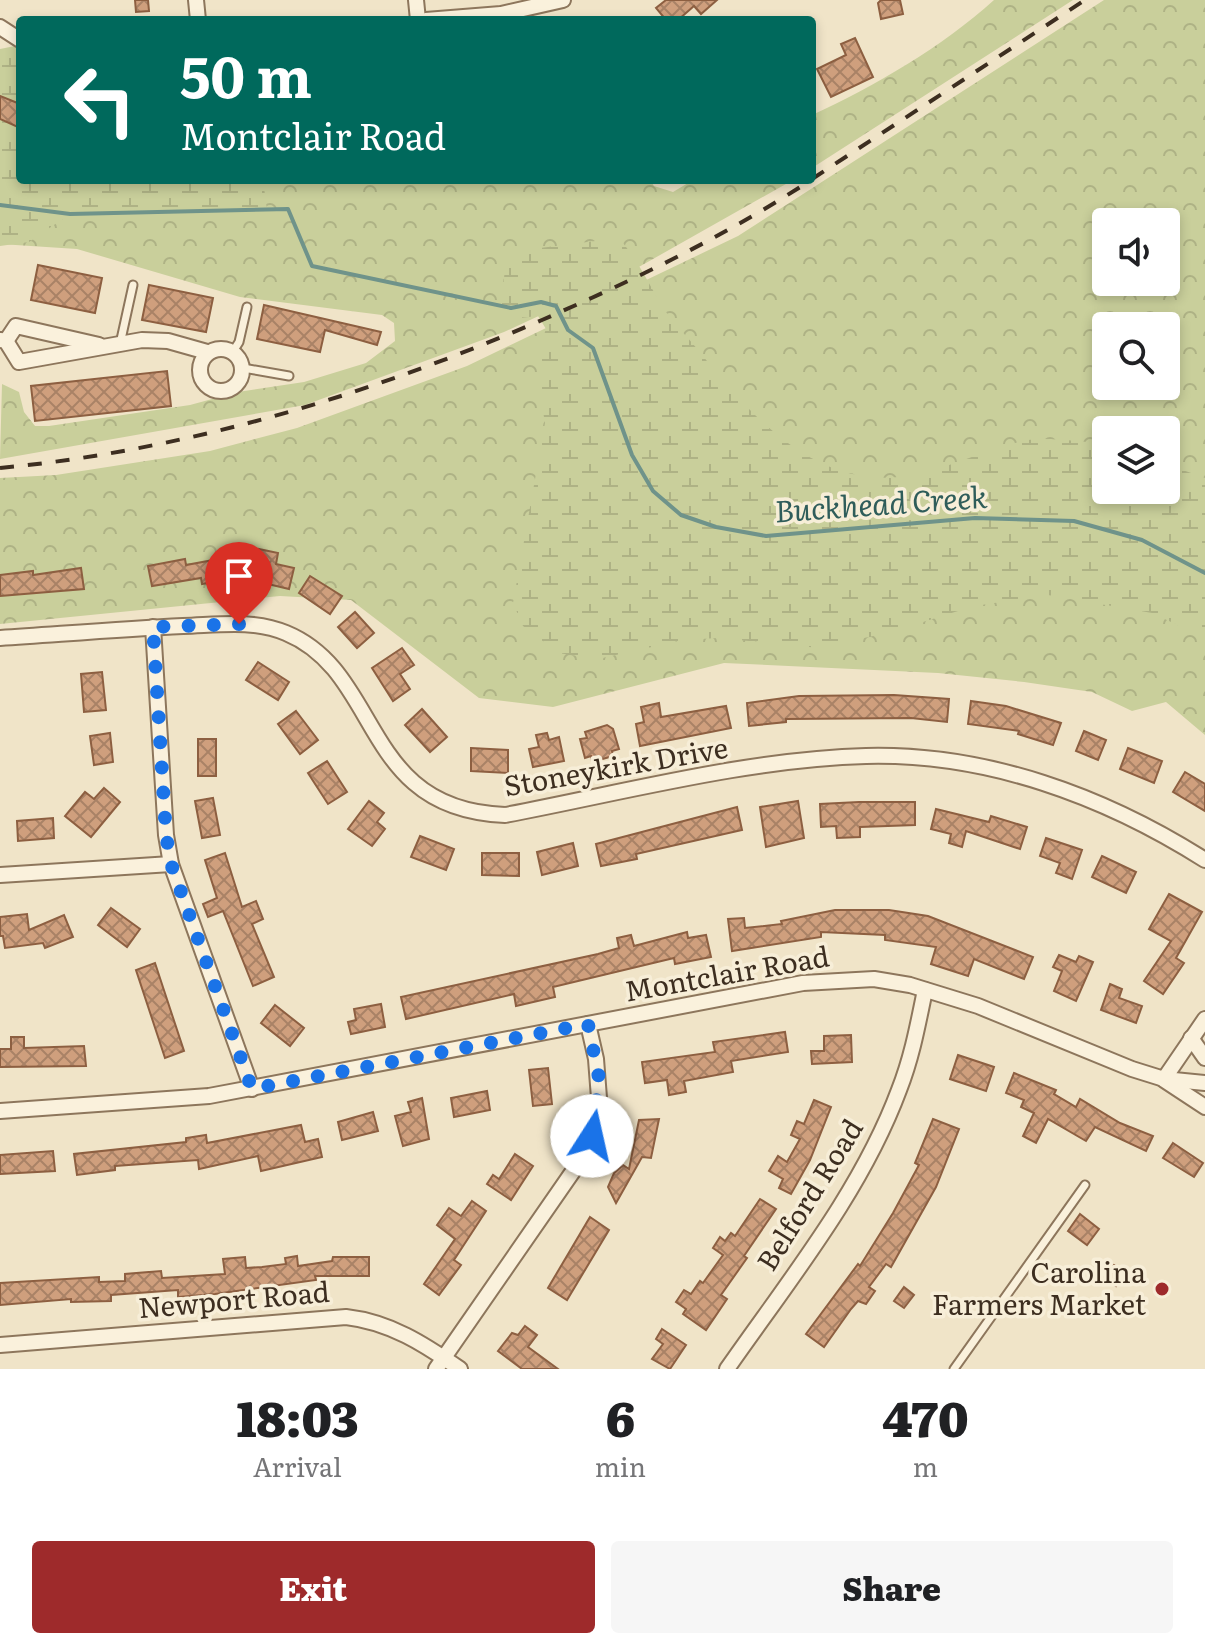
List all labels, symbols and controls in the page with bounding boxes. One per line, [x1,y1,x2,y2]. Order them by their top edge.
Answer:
text: 50 m [180,32,312,115]
icon: left [48,48,152,152]
text: Montclair Road [180,108,446,161]
map controls [1092,208,1180,504]
button: sound [1092,208,1180,296]
button: search [1092,312,1180,400]
button: layers [1092,416,1180,504]
water label: Buckhead Creek [773,473,989,531]
pin [205,542,273,624]
icon: arrive [217,554,261,598]
street label: Stoneykirk Drive [500,725,731,805]
street label: Montclair Road [621,933,832,1011]
position arrow [550,1094,634,1178]
street label: Belford Road [745,1110,872,1278]
place label: Carolina Farmers Market [932,1250,1147,1324]
street label: Newport Road [136,1269,331,1327]
marker: Carolina Farmers Market [1153,1280,1171,1298]
text: 18:03 [236,1381,358,1452]
text: 6 [606,1381,635,1452]
text: 470 [882,1381,969,1452]
text: Arrival [253,1446,342,1485]
text: min [595,1446,646,1485]
text: m [913,1446,938,1485]
button: Exit [32,1541,595,1633]
button: Share [611,1541,1173,1633]

